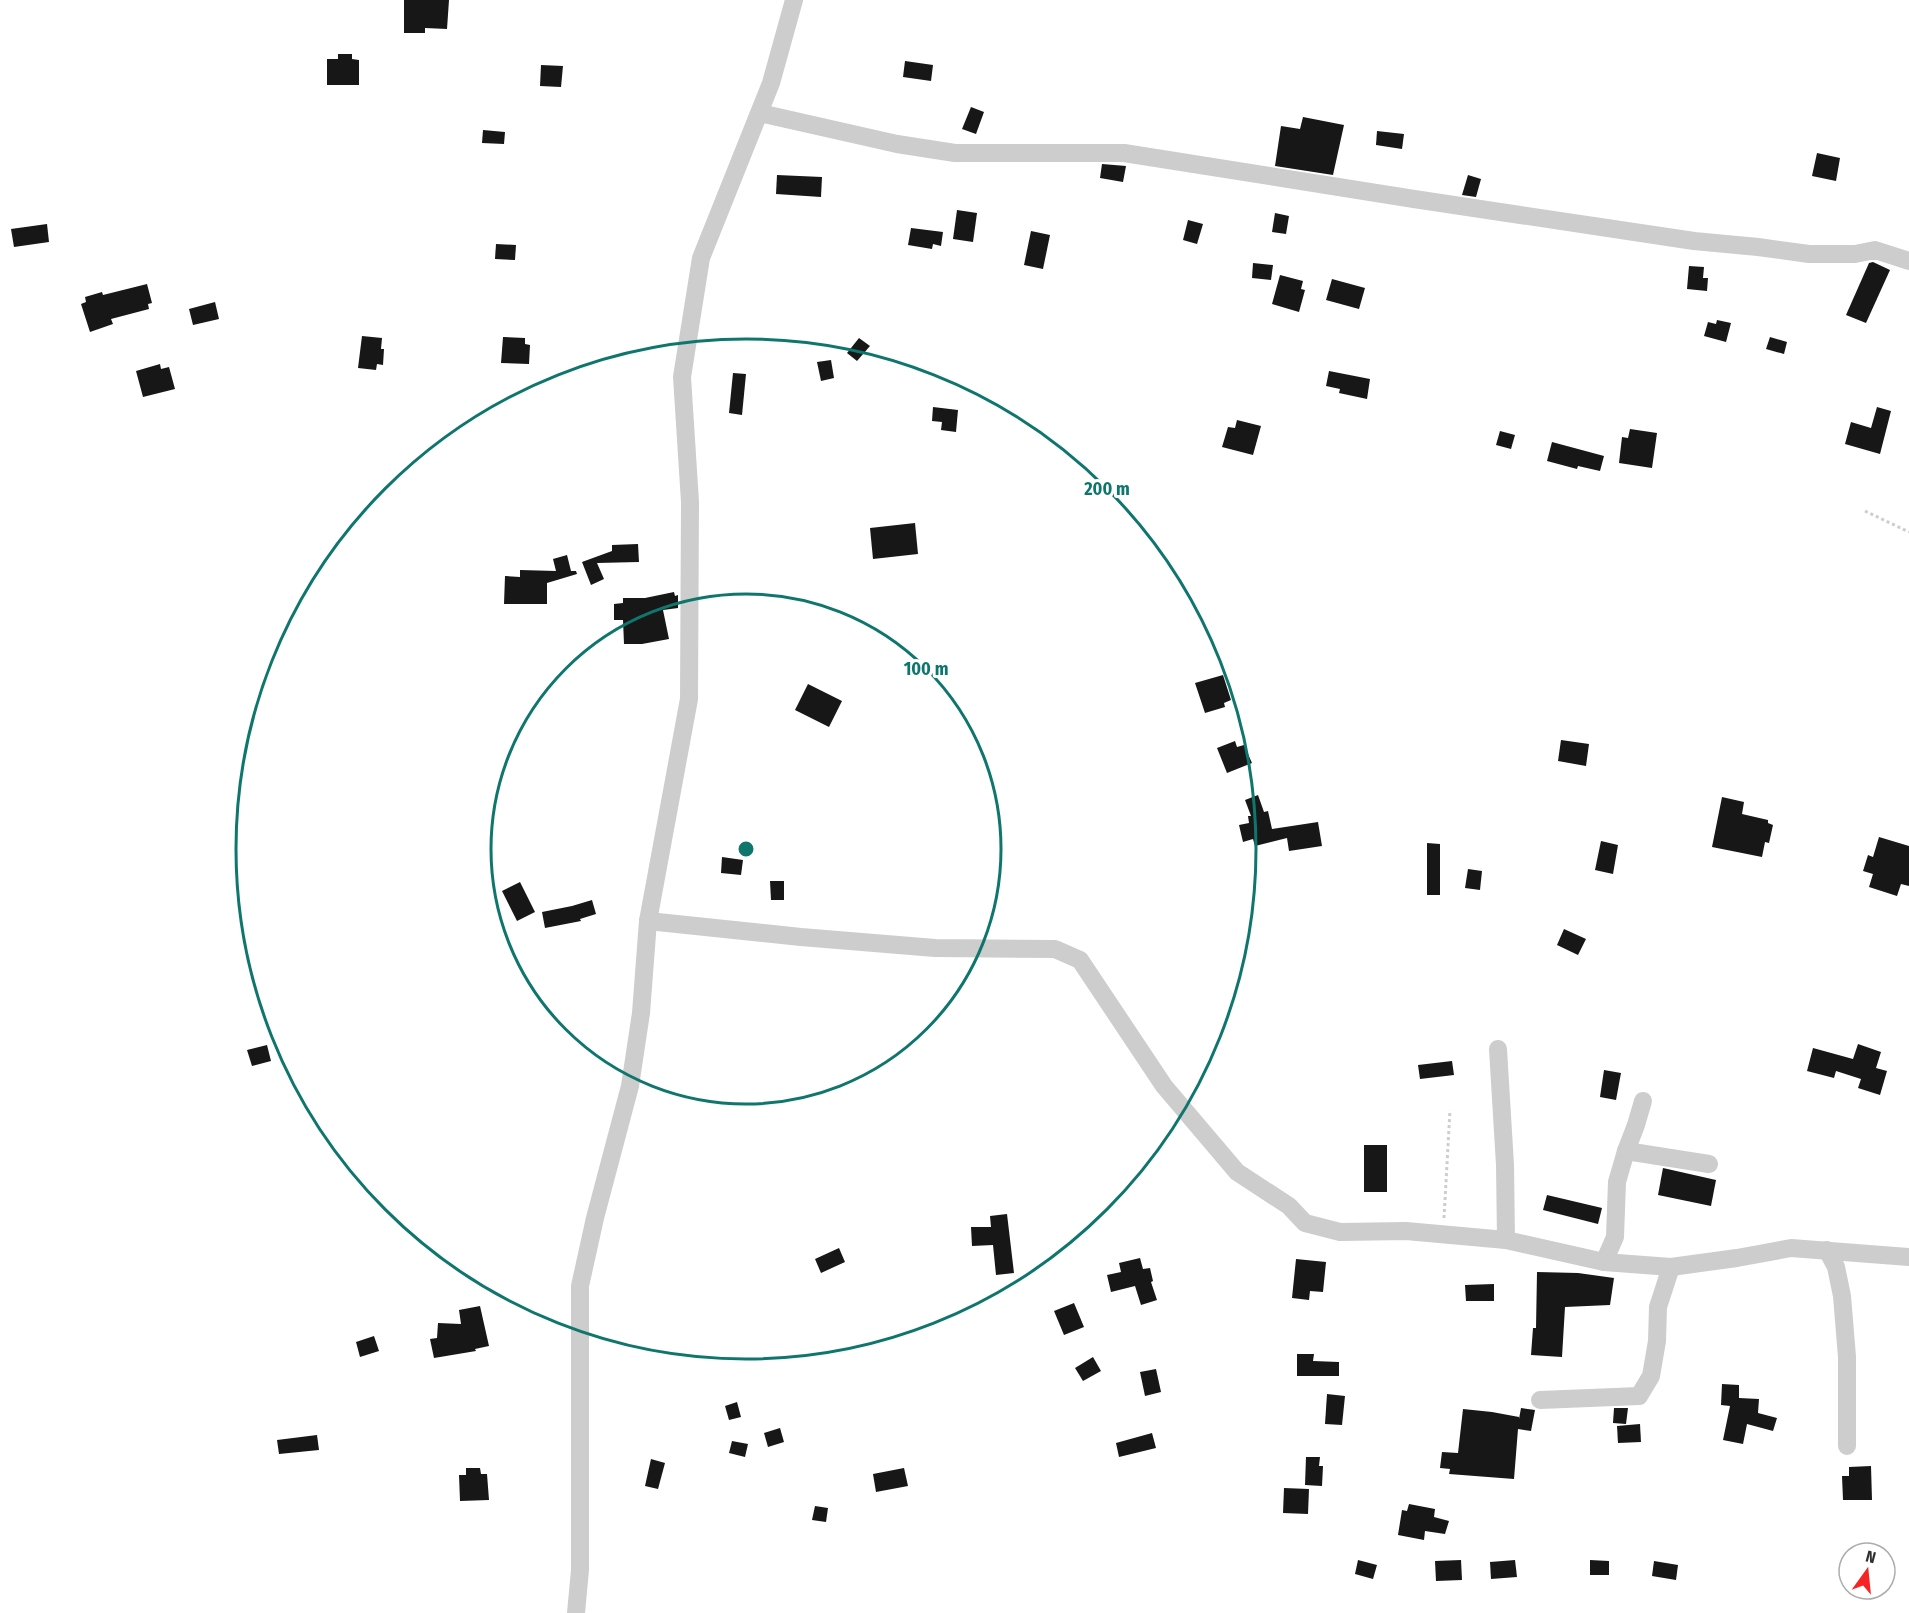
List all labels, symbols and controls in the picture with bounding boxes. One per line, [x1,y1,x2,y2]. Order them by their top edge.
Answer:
text: 200 m [1083,478,1130,500]
text: 100 m [904,658,948,680]
centre of rings [736,839,756,859]
north arrow [1837,1541,1897,1601]
text: N [1864,1547,1878,1567]

